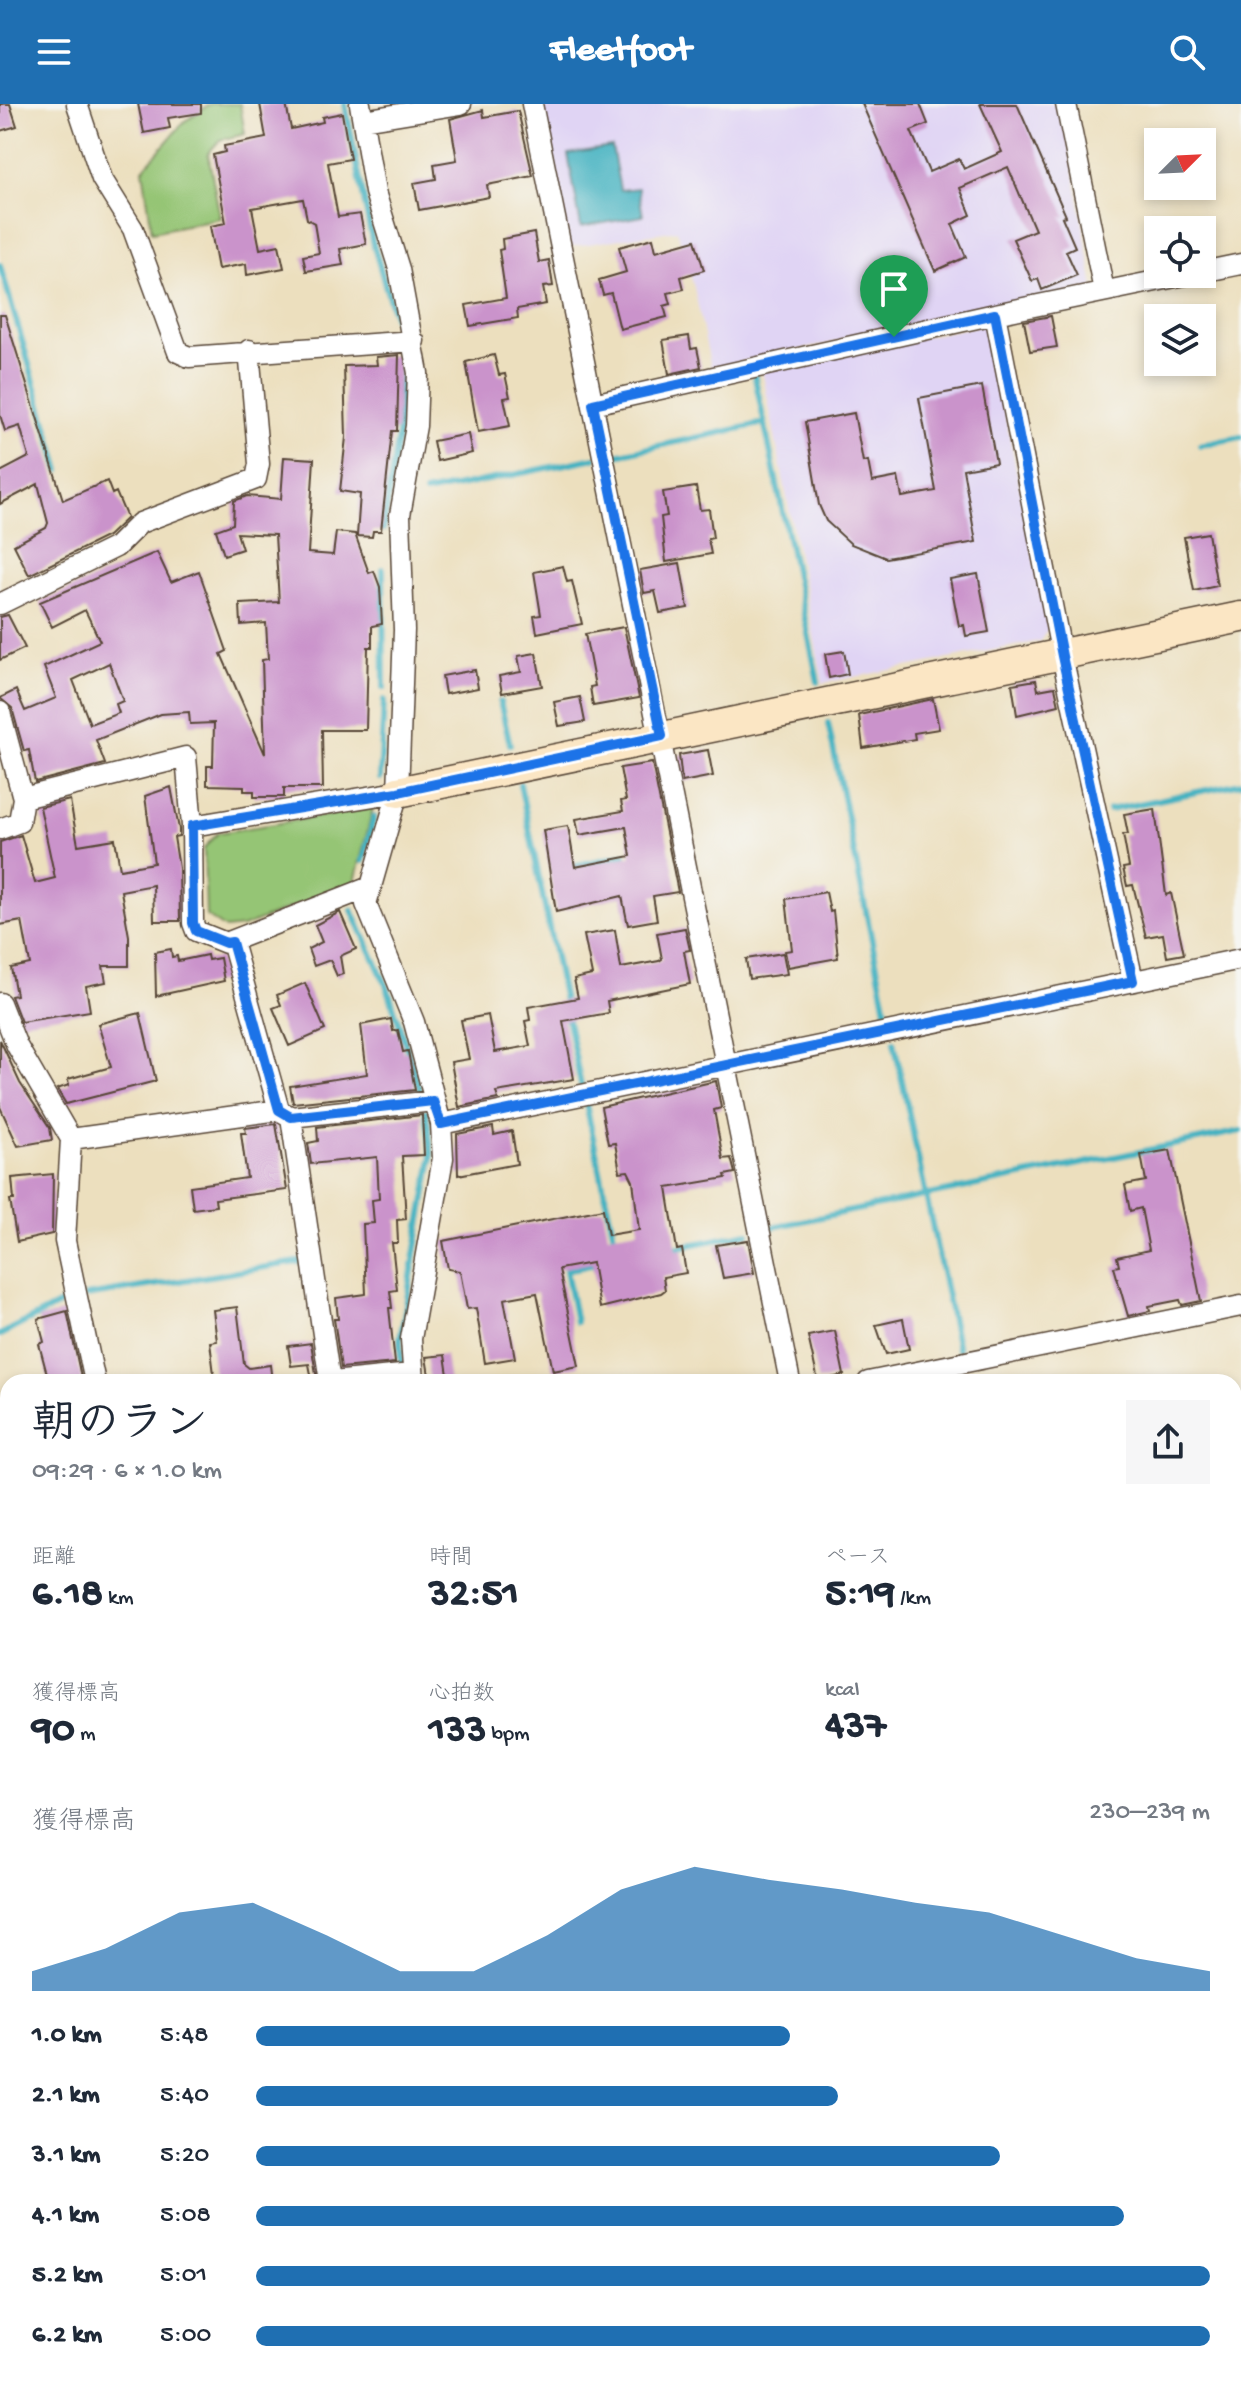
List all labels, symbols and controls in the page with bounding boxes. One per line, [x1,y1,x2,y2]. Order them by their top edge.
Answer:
icon: menu [32,30,76,74]
icon: search [1165,30,1209,74]
text: Fleetfoot [550,31,691,74]
north arrow [1144,128,1216,200]
map controls [1144,128,1216,376]
button: locate [1144,216,1216,288]
pin [860,255,928,337]
icon: arrive [872,267,916,311]
button: layers [1144,304,1216,376]
button: share [1126,1400,1210,1484]
text: 朝のラン [32,1401,208,1453]
text: 09:29 · 6 × 1.0 km [32,1457,222,1488]
text: 距離 [32,1546,76,1572]
text: 時間 [429,1546,473,1572]
text: ペース [825,1546,890,1572]
text: 6.18 [32,1572,103,1619]
text: 32:51 [429,1572,519,1619]
text: 5:19 [825,1572,895,1619]
text: km [103,1586,134,1612]
text: /km [895,1586,931,1612]
text: kcal [825,1678,860,1704]
text: 獲得標高 [32,1682,120,1708]
text: 心拍数 [429,1682,495,1708]
text: 437 [825,1704,886,1751]
text: 90 [32,1708,75,1755]
text: 133 [429,1708,486,1755]
text: m [75,1722,96,1748]
text: bpm [486,1722,530,1748]
text: 230–239 m [1089,1798,1210,1829]
text: 獲得標高 [32,1808,136,1839]
text: 1.0 km [32,2021,102,2052]
text: 5:48 [160,2021,208,2052]
text: 2.1 km [32,2081,100,2112]
text: 5:40 [160,2081,209,2112]
text: 3.1 km [32,2141,100,2172]
text: 5:20 [160,2141,209,2172]
text: 4.1 km [32,2201,99,2232]
text: 5:08 [160,2201,211,2232]
text: 5.2 km [32,2261,103,2292]
text: 5:01 [160,2261,207,2292]
text: 6.2 km [32,2321,102,2352]
text: 5:00 [160,2321,211,2352]

